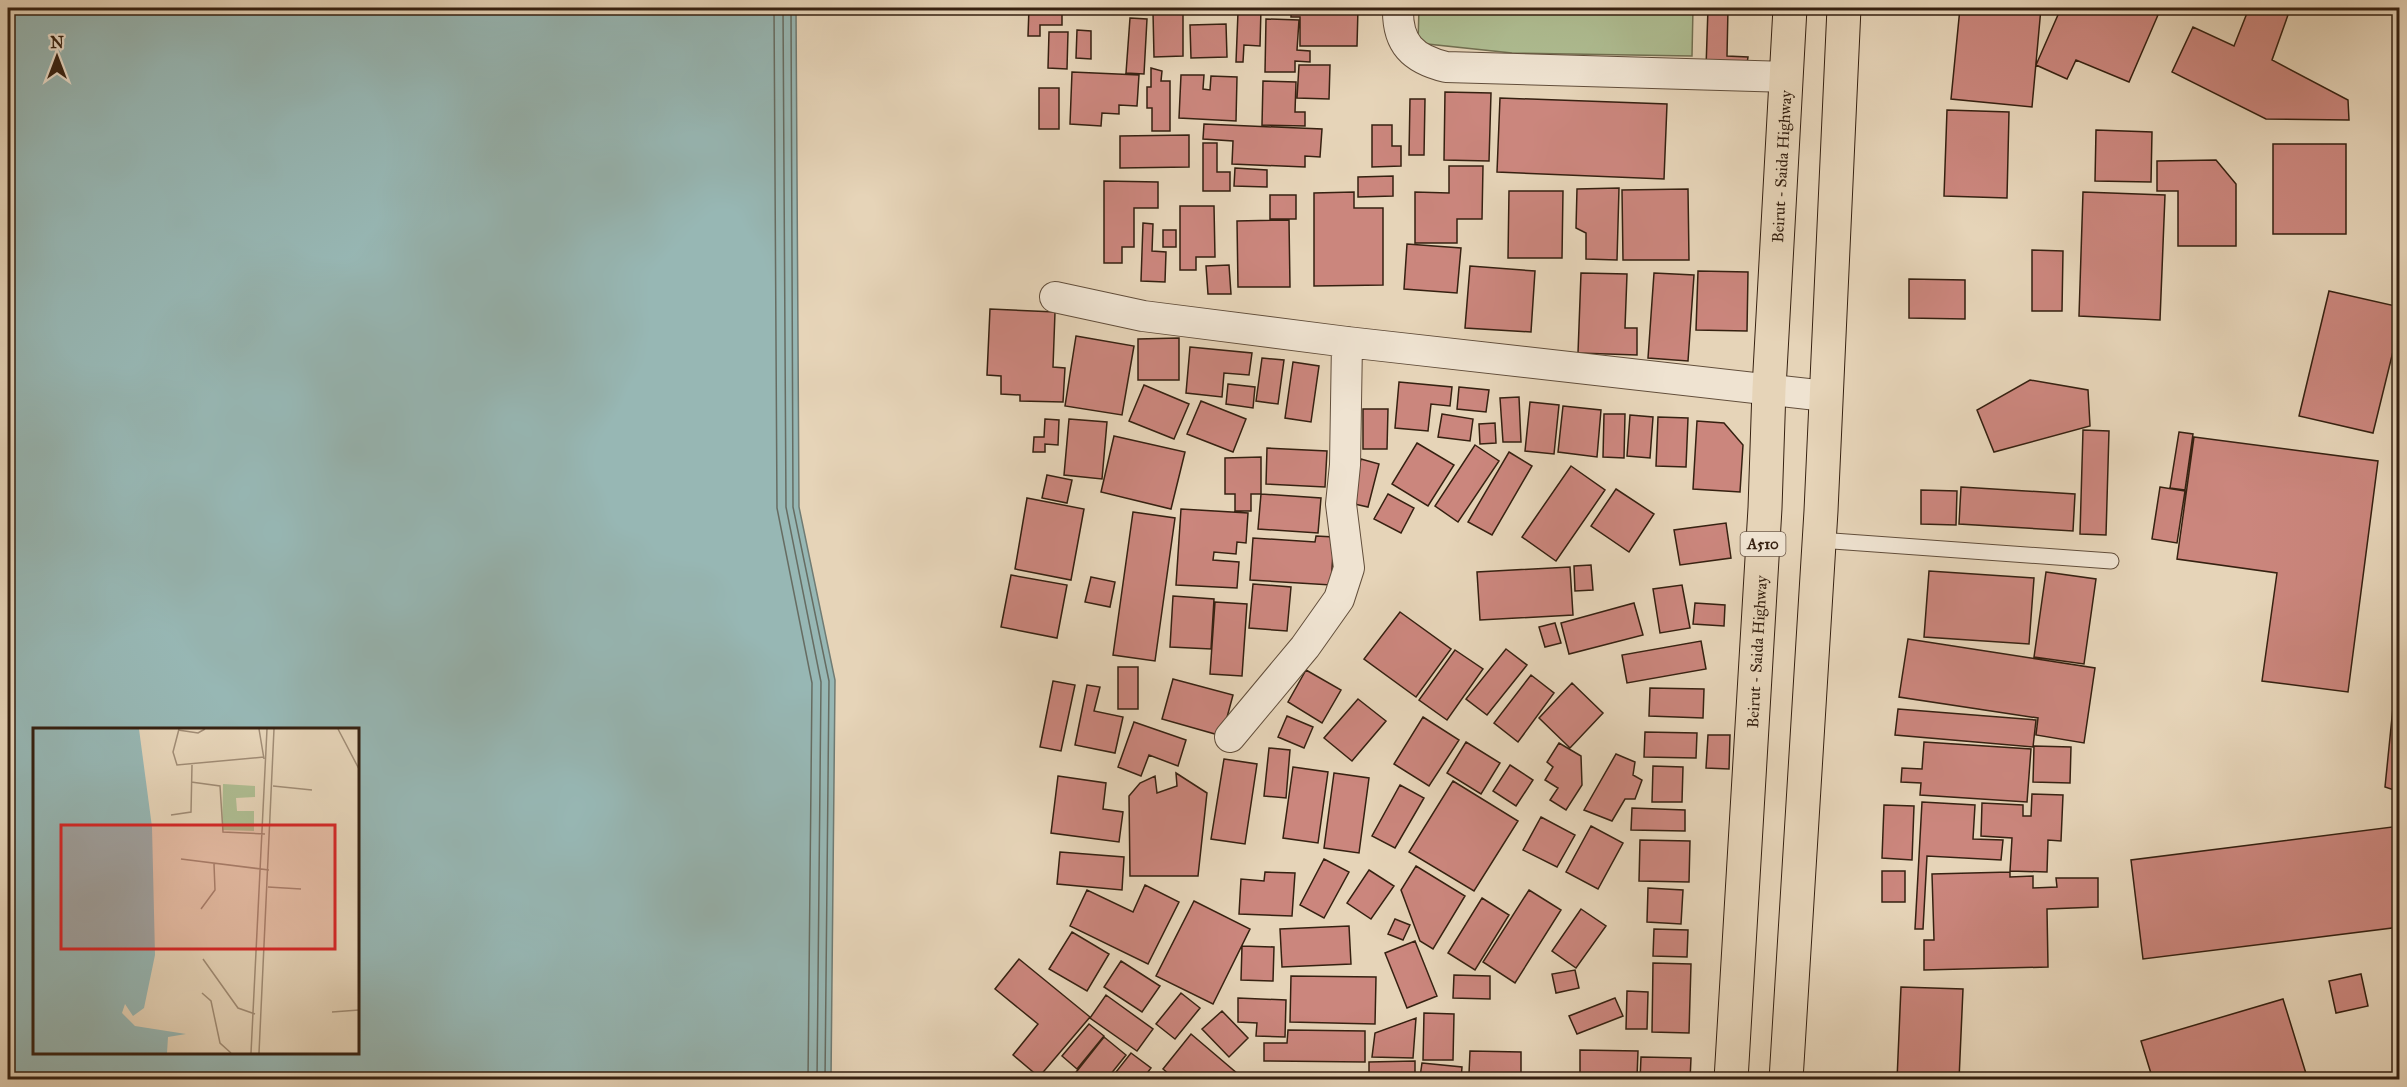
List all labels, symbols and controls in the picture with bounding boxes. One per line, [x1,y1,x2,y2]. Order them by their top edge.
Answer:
north arrow [27,27,87,87]
text: N [50,33,64,52]
street label: Beirut - Saida Highway [1768,89,1795,243]
road number: A510 [1740,532,1786,556]
street label: Beirut - Saida Highway [1742,574,1771,729]
inset map [33,728,358,1054]

